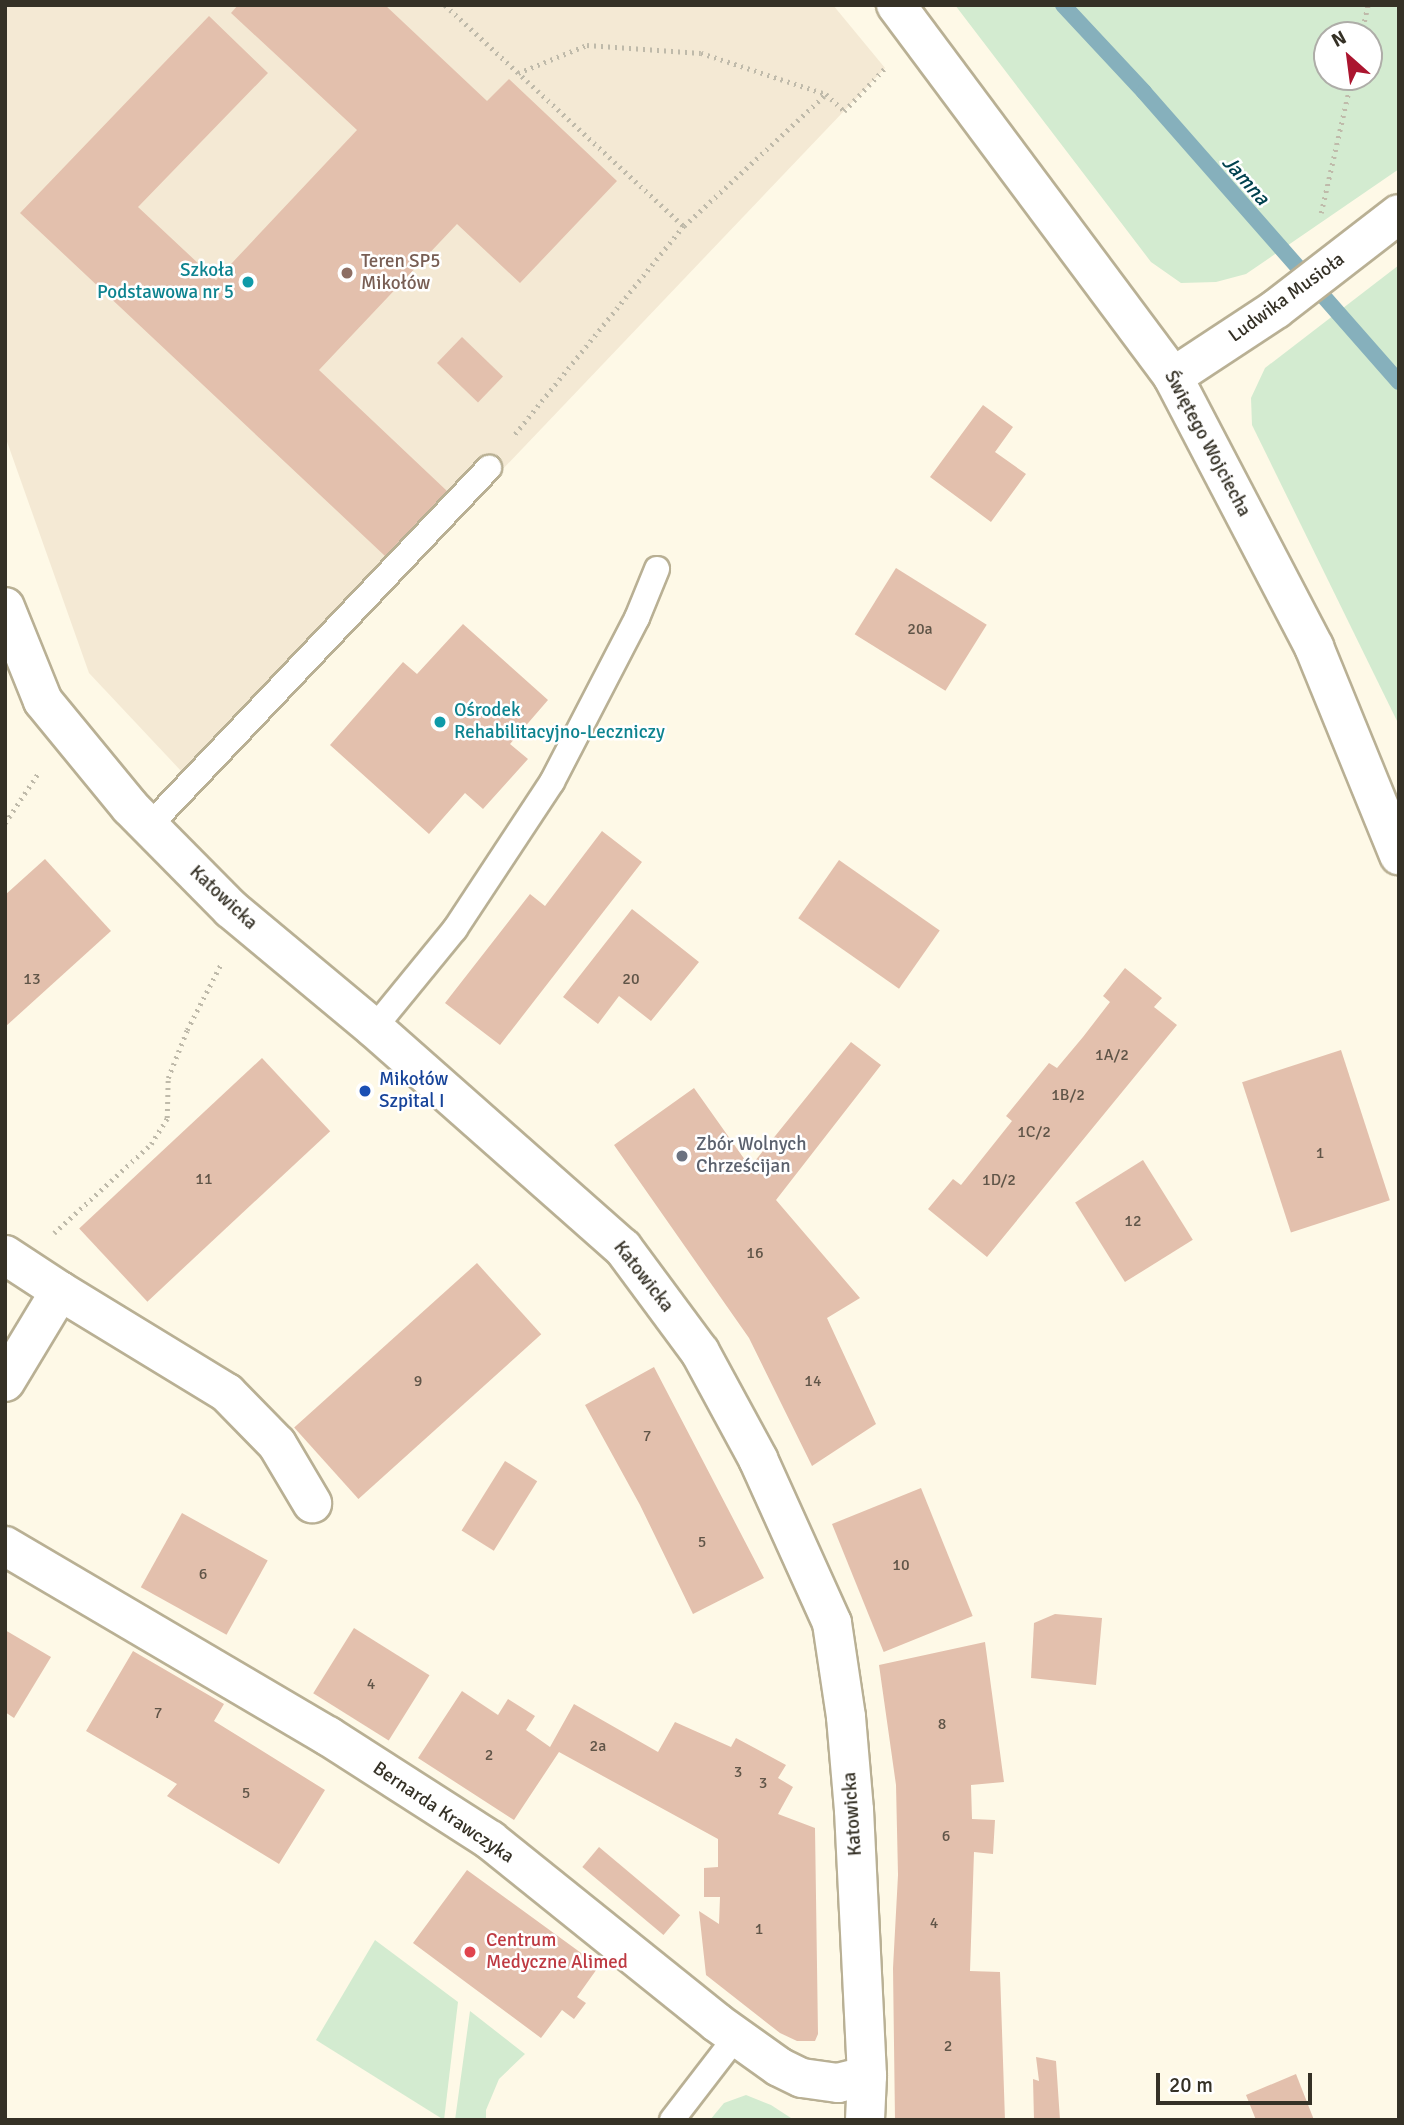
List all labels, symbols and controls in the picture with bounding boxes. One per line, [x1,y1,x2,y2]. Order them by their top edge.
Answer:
north arrow [1313,21,1383,91]
text: N [1328,26,1351,53]
water label: Jamna [1217,150,1275,210]
street label: Ludwika Musioła [1225,248,1349,348]
place label: Teren SP5 Mikołów [361,251,441,295]
place label: Szkoła Podstawowa nr 5 [97,260,234,304]
marker: Teren SP5 Mikołów [339,265,355,281]
marker: Szkoła Podstawowa nr 5 [240,274,256,290]
street label: Świętego Wojciecha [1159,367,1255,521]
house number: 20a [907,619,933,639]
place label: Ośrodek Rehabilitacyjno-Leczniczy [454,700,665,744]
marker: Ośrodek Rehabilitacyjno-Leczniczy [432,714,448,730]
street label: Katowicka [184,861,262,935]
house number: 13 [23,969,41,989]
house number: 20 [622,969,640,989]
house number: 1A/2 [1095,1045,1129,1065]
place label: Mikołów Szpital I [379,1069,448,1113]
marker: Mikołów Szpital I [357,1083,373,1099]
house number: 1B/2 [1051,1085,1085,1105]
house number: 1C/2 [1017,1122,1051,1142]
place label: Zbór Wolnych Chrześcijan [696,1134,807,1178]
house number: 1 [1316,1143,1324,1163]
marker: Zbór Wolnych Chrześcijan [674,1148,690,1164]
house number: 11 [195,1169,213,1189]
house number: 1D/2 [982,1170,1016,1190]
house number: 12 [1124,1211,1142,1231]
street label: Katowicka [608,1237,678,1317]
house number: 16 [746,1243,764,1263]
house number: 9 [414,1371,422,1391]
house number: 14 [804,1371,822,1391]
house number: 7 [643,1426,651,1446]
house number: 5 [698,1532,706,1552]
house number: 10 [892,1555,910,1575]
house number: 6 [199,1564,207,1584]
house number: 4 [367,1674,375,1694]
house number: 7 [154,1703,162,1723]
house number: 8 [938,1714,946,1734]
house number: 2a [590,1736,606,1756]
house number: 2 [485,1745,493,1765]
street label: Bernarda Krawczyka [368,1757,518,1869]
house number: 3 [734,1762,742,1782]
street label: Katowicka [839,1771,867,1857]
house number: 3 [759,1773,767,1793]
house number: 5 [242,1783,250,1803]
house number: 6 [942,1826,950,1846]
house number: 4 [930,1913,938,1933]
house number: 1 [755,1919,763,1939]
place label: Centrum Medyczne Alimed [486,1930,628,1974]
marker: Centrum Medyczne Alimed [460,1942,480,1962]
house number: 2 [944,2036,952,2056]
scale bar [1159,2058,1315,2102]
text: 20 m [1169,2072,1213,2098]

